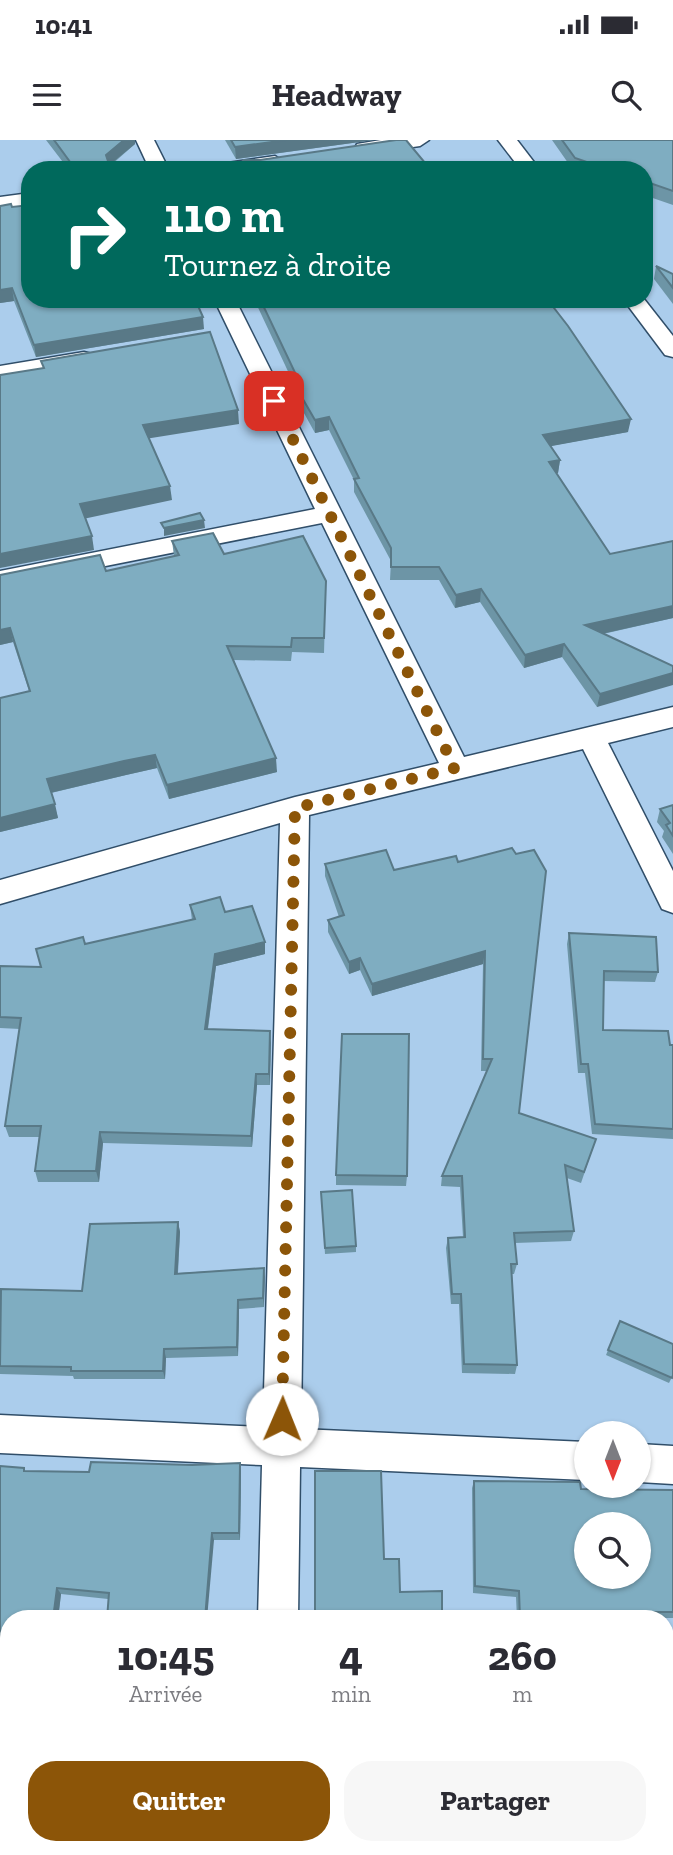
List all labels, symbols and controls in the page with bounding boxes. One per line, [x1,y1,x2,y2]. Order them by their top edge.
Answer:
text: 10:41 [35,9,92,41]
icon: menu [28,76,66,114]
text: Headway [271,76,402,114]
icon: search [607,76,645,114]
text: 110 m [164,186,284,245]
icon: right [49,189,140,280]
text: Tournez à droite [164,246,391,284]
pin [244,371,304,431]
icon: arrive [255,382,293,420]
position arrow [245,1382,319,1456]
north arrow [574,1421,651,1498]
map controls [574,1421,651,1589]
button: search [574,1512,651,1589]
text: 10:45 [117,1630,214,1681]
text: 4 [339,1630,363,1681]
text: 260 [488,1630,557,1681]
text: Arrivée [129,1680,202,1708]
text: min [331,1680,371,1708]
text: m [512,1680,532,1708]
button: Quitter [28,1761,330,1841]
button: Partager [344,1761,646,1841]

